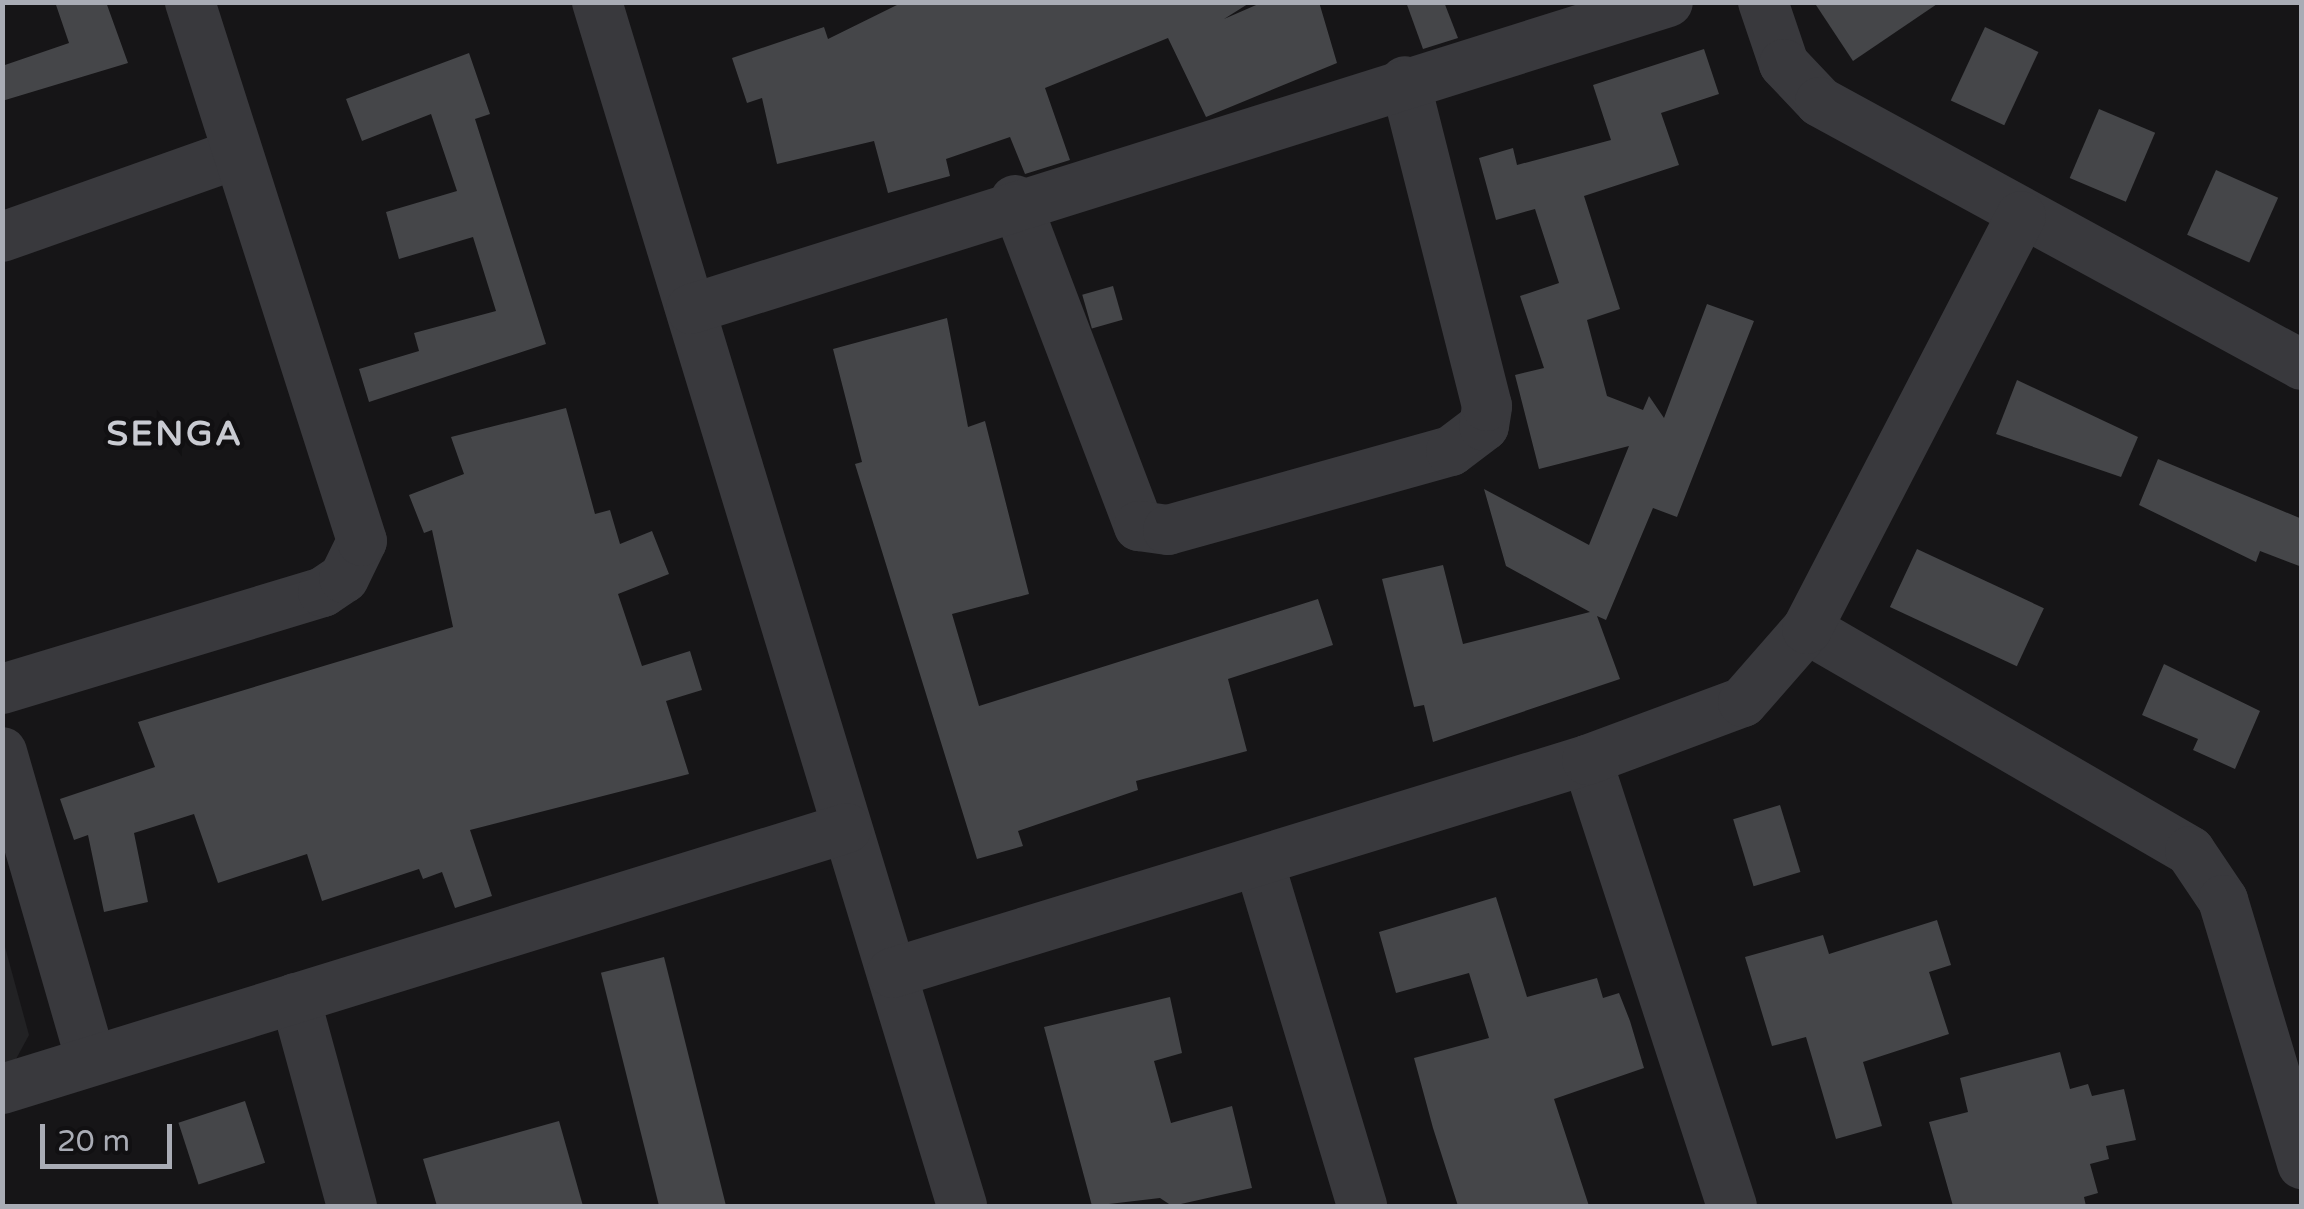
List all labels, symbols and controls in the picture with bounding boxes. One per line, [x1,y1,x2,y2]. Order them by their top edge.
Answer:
district label: SENGA [106,413,244,455]
scale bar [45,1104,178,1166]
text: 20 m [57,1123,130,1160]

